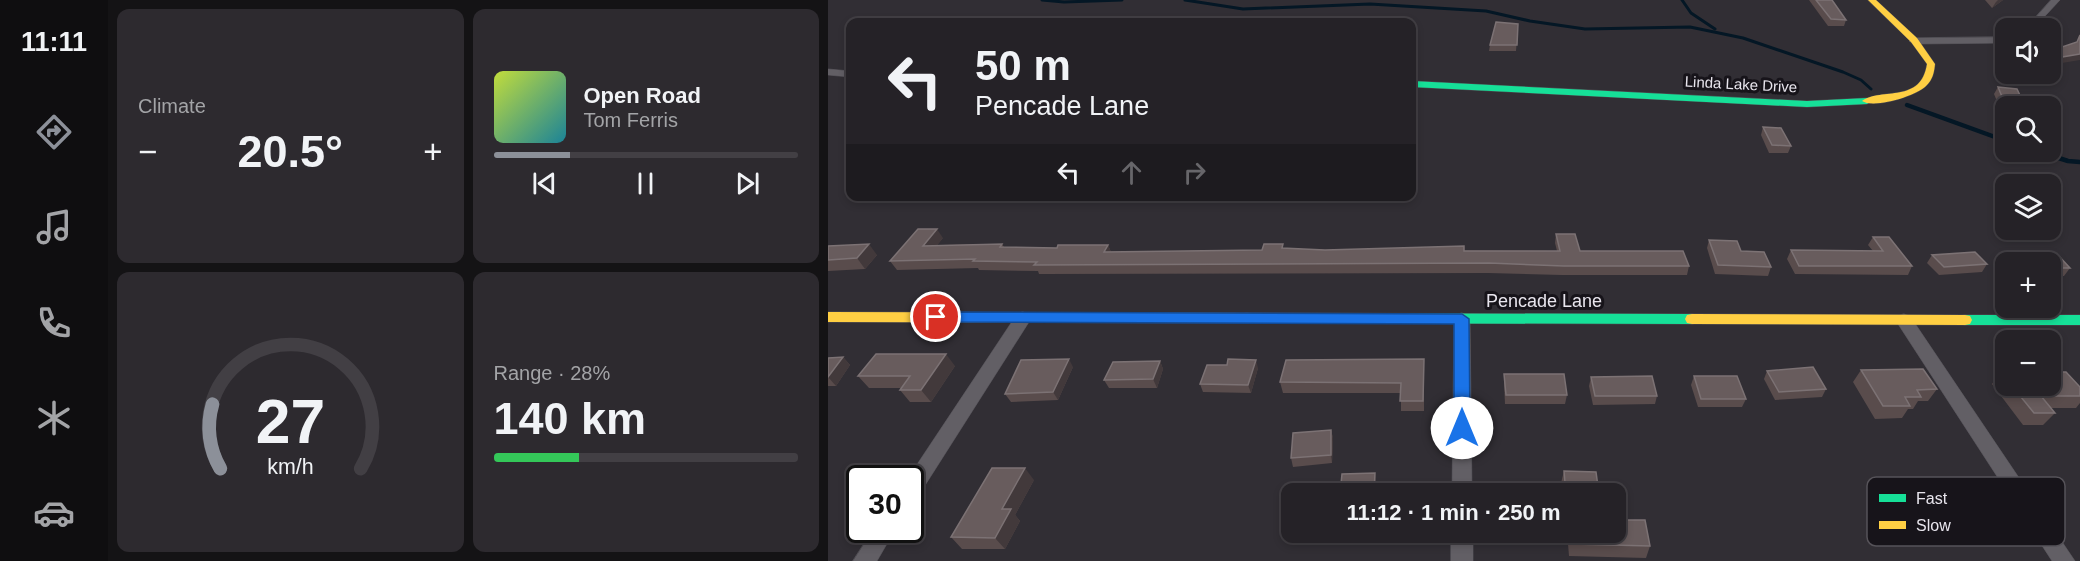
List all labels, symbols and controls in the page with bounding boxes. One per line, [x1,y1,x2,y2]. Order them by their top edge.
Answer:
map controls [1995,18,2061,396]
button: sound [1995,18,2061,84]
text: 11:11 [21,27,87,57]
icon: left [876,42,954,120]
text: 50 m [975,42,1071,89]
street label: Linda Lake Drive [1684,73,1798,95]
text: Open Road [584,83,701,108]
text: Pencade Lane [975,91,1149,121]
text: Climate [138,95,206,117]
button: search [1995,96,2061,162]
text: Tom Ferris [584,109,678,131]
icon: directions [33,111,75,153]
text: 20.5° [237,126,343,177]
text: − [138,133,157,170]
text: + [423,133,443,170]
icon: left [1052,156,1085,189]
icon: ahead [1115,156,1148,189]
icon: right [1178,156,1211,189]
icon: previous [528,167,561,200]
icon: pause [629,167,662,200]
icon: next [731,167,764,200]
button: layers [1995,174,2061,240]
icon: music [33,206,75,248]
button: + [1995,252,2061,318]
pin [910,291,961,342]
street label: Pencade Lane [1486,291,1602,311]
icon: arrive [919,300,952,333]
icon: phone [33,302,75,344]
button: − [1995,330,2061,396]
text: Range · 28% [494,362,610,384]
text: 27 [256,387,325,456]
text: 140 km [494,393,646,444]
position arrow [1430,396,1494,460]
icon: climate [33,397,75,439]
text: km/h [267,455,313,479]
speed limit sign: 30 [846,465,924,543]
legend [1867,477,2065,546]
text: Fast [1916,490,1948,507]
icon: car [33,492,75,534]
text: 11:12 · 1 min · 250 m [1347,500,1561,525]
text: Slow [1916,517,1951,534]

